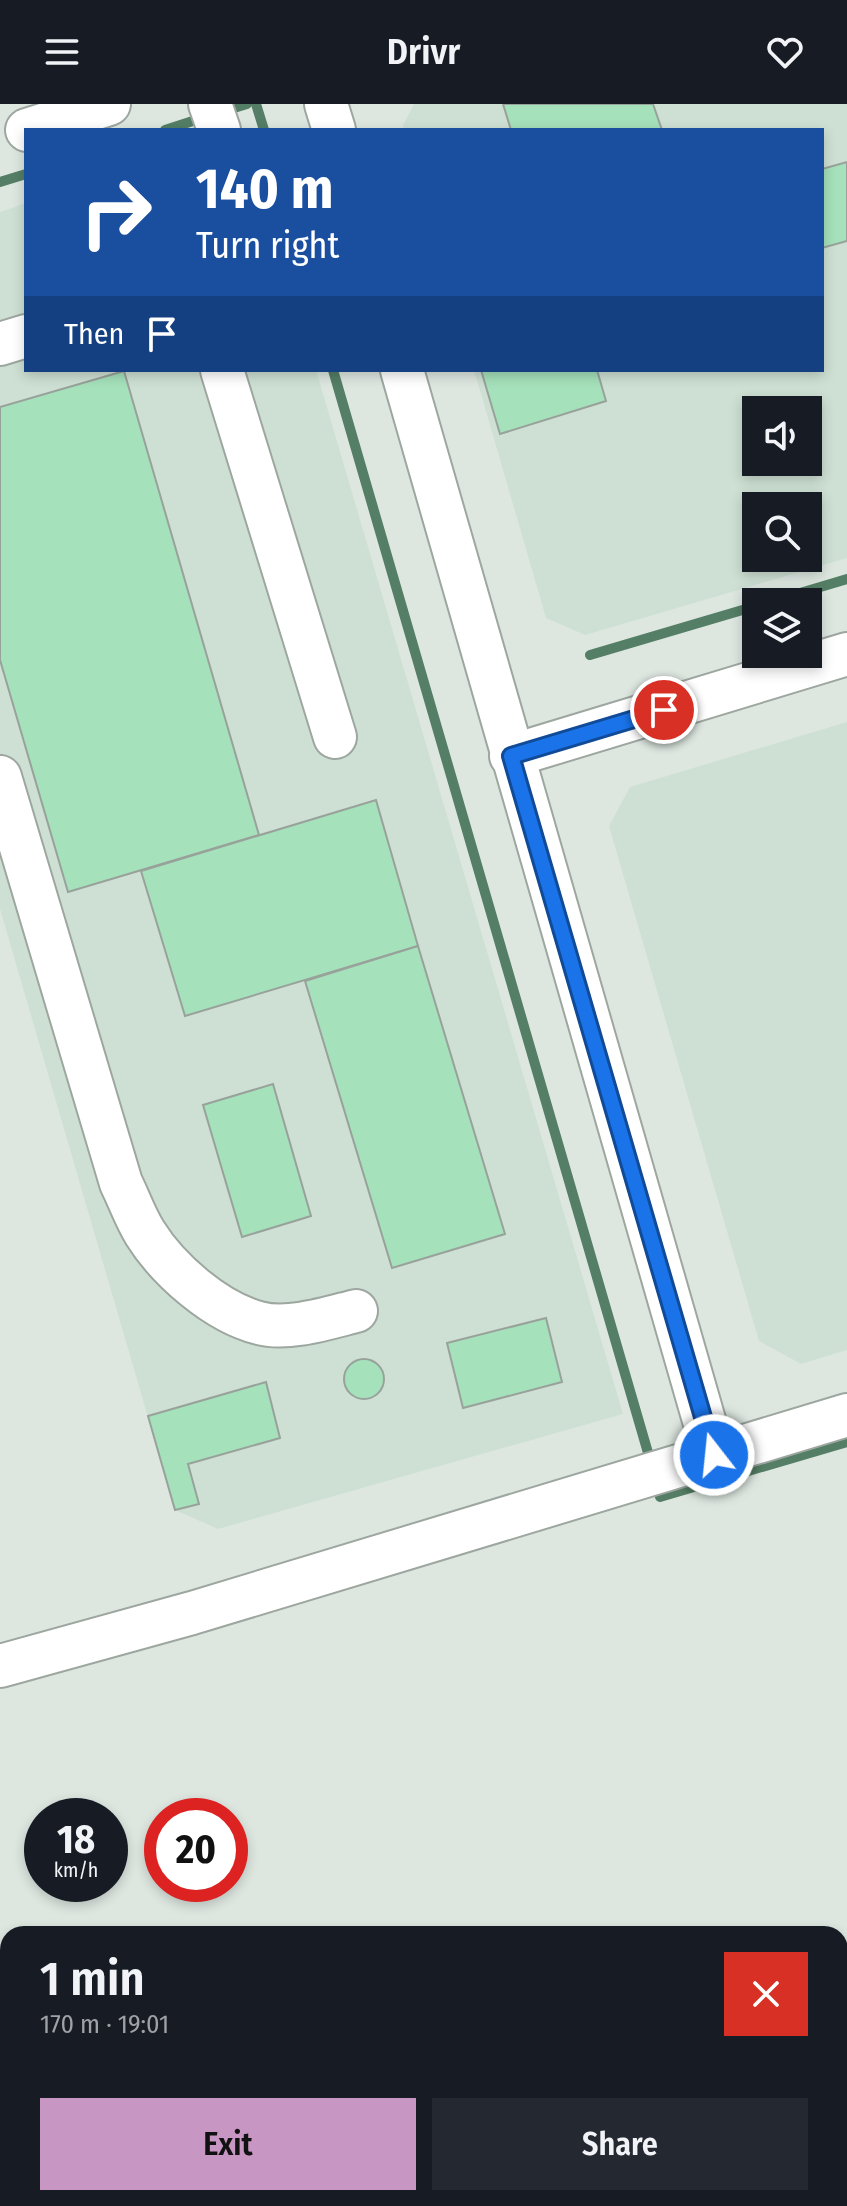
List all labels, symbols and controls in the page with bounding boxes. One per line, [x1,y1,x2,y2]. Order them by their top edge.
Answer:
icon: menu [40,30,84,74]
text: Drivr [387,30,460,74]
icon: heart [763,30,807,74]
text: 140 m [196,156,333,223]
icon: right [64,160,168,264]
text: Turn right [196,224,339,268]
icon: arrive [140,312,184,356]
text: Then [64,316,124,352]
map controls [742,396,822,668]
button: sound [742,396,822,476]
button: search [742,492,822,572]
button: layers [742,588,822,668]
pin [630,676,698,744]
icon: arrive [642,688,686,732]
position arrow [672,1413,756,1497]
speed limit sign: 20 [144,1798,248,1902]
text: 18 [57,1816,95,1864]
text: km/h [54,1858,98,1882]
text: 1 min [40,1950,145,2008]
button: close [724,1952,808,2036]
text: 170 m · 19:01 [40,2009,169,2040]
button: Exit [40,2098,416,2190]
button: Share [432,2098,808,2190]

